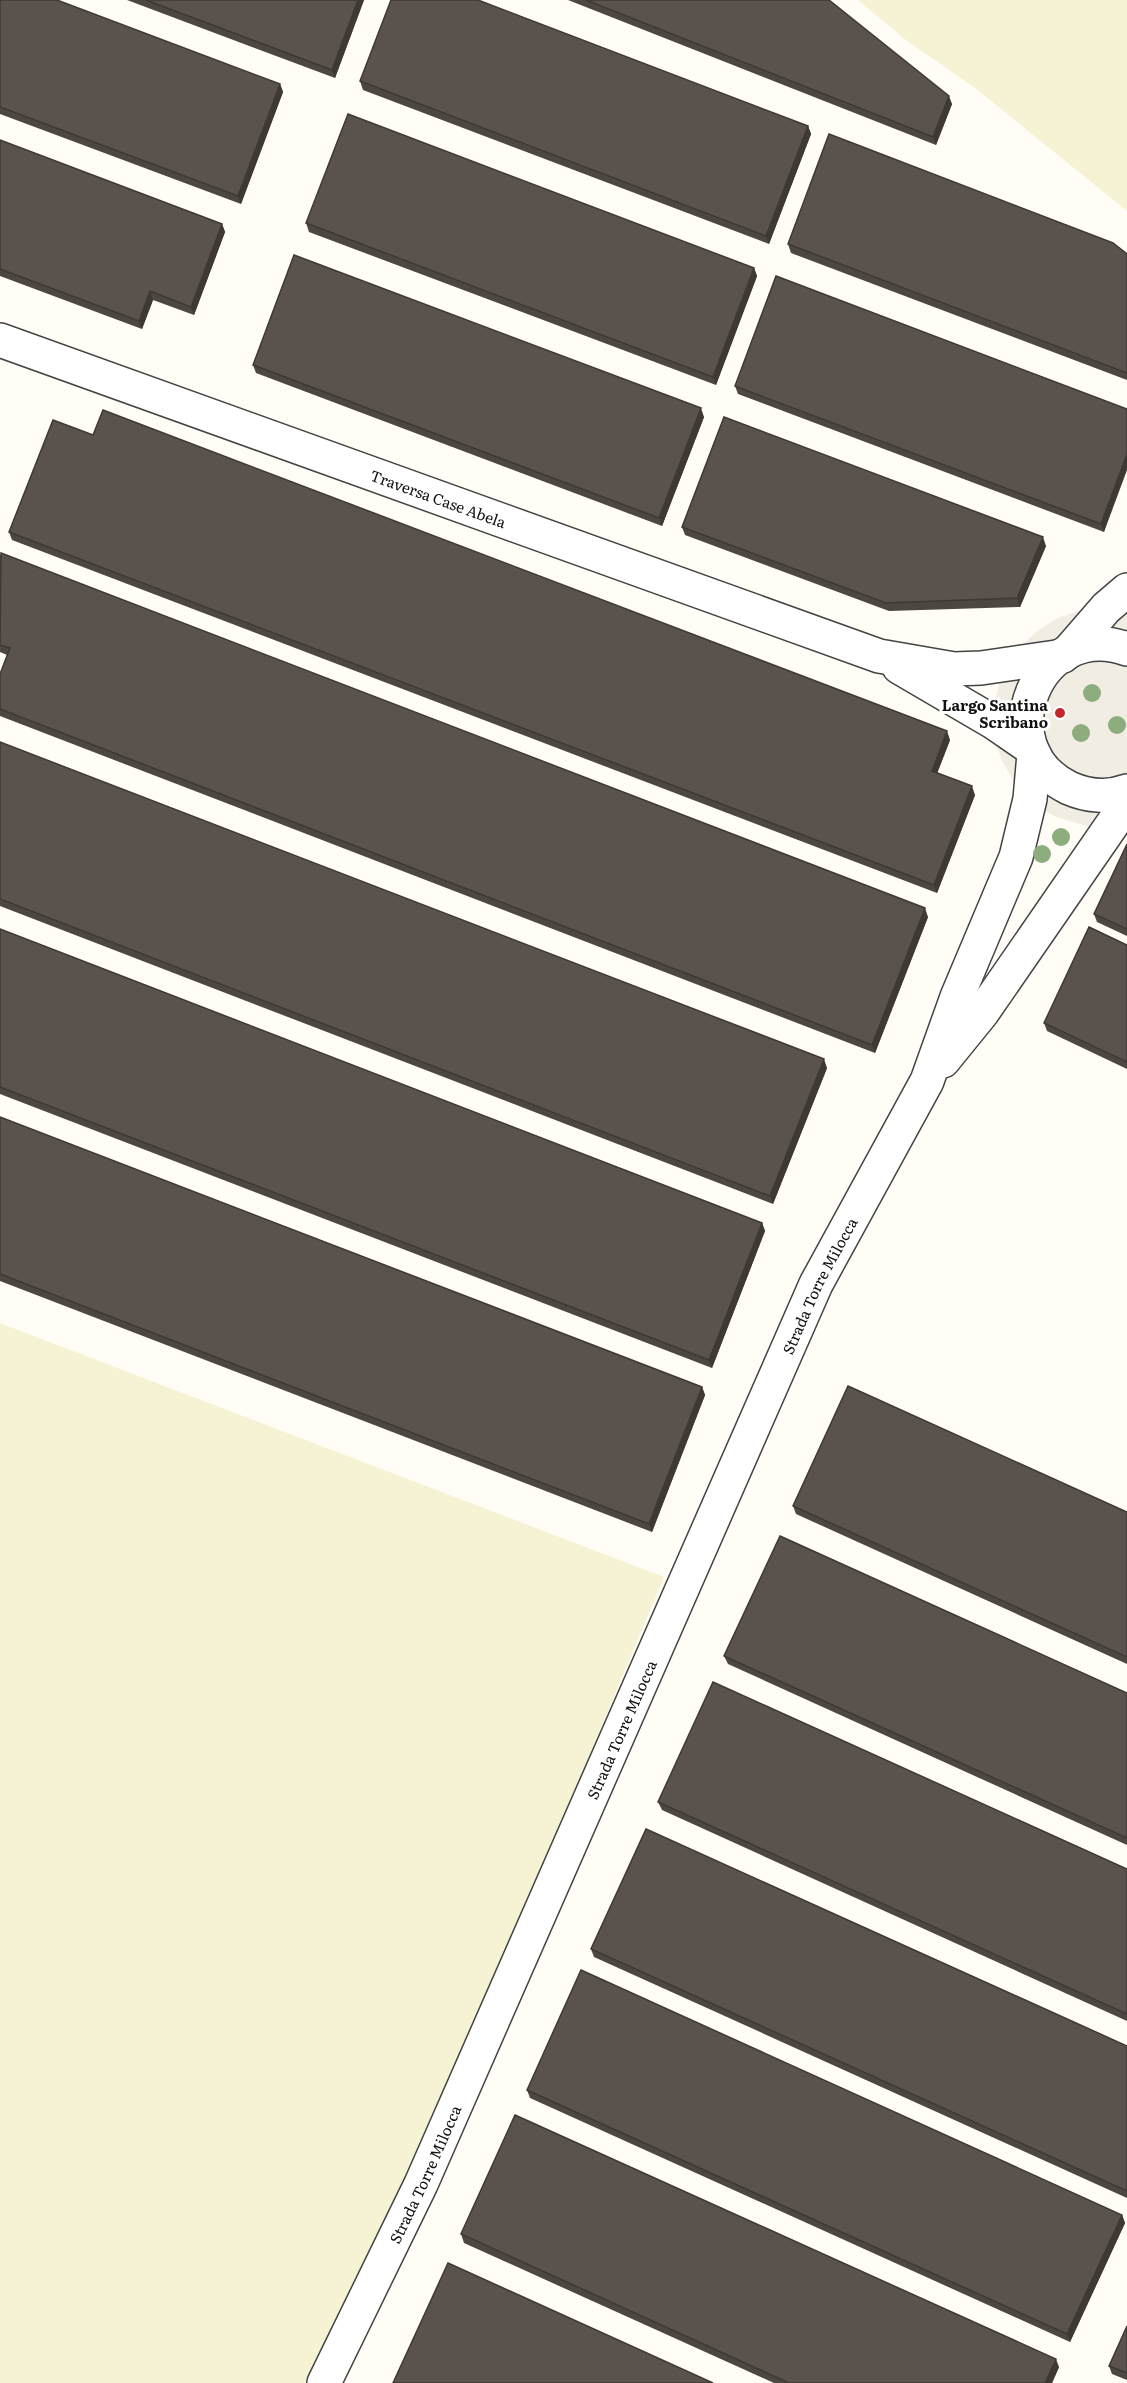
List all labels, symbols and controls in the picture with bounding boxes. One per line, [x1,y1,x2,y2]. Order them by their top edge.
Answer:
street label: Traversa Case Abela [367,463,510,533]
place label: Largo Santina Scribano [942,693,1048,733]
marker: Largo Santina Scribano [1053,706,1067,720]
street label: Strada Torre Milocca [775,1212,862,1358]
street label: Strada Torre Milocca [580,1655,662,1803]
street label: Strada Torre Milocca [382,2100,466,2247]

